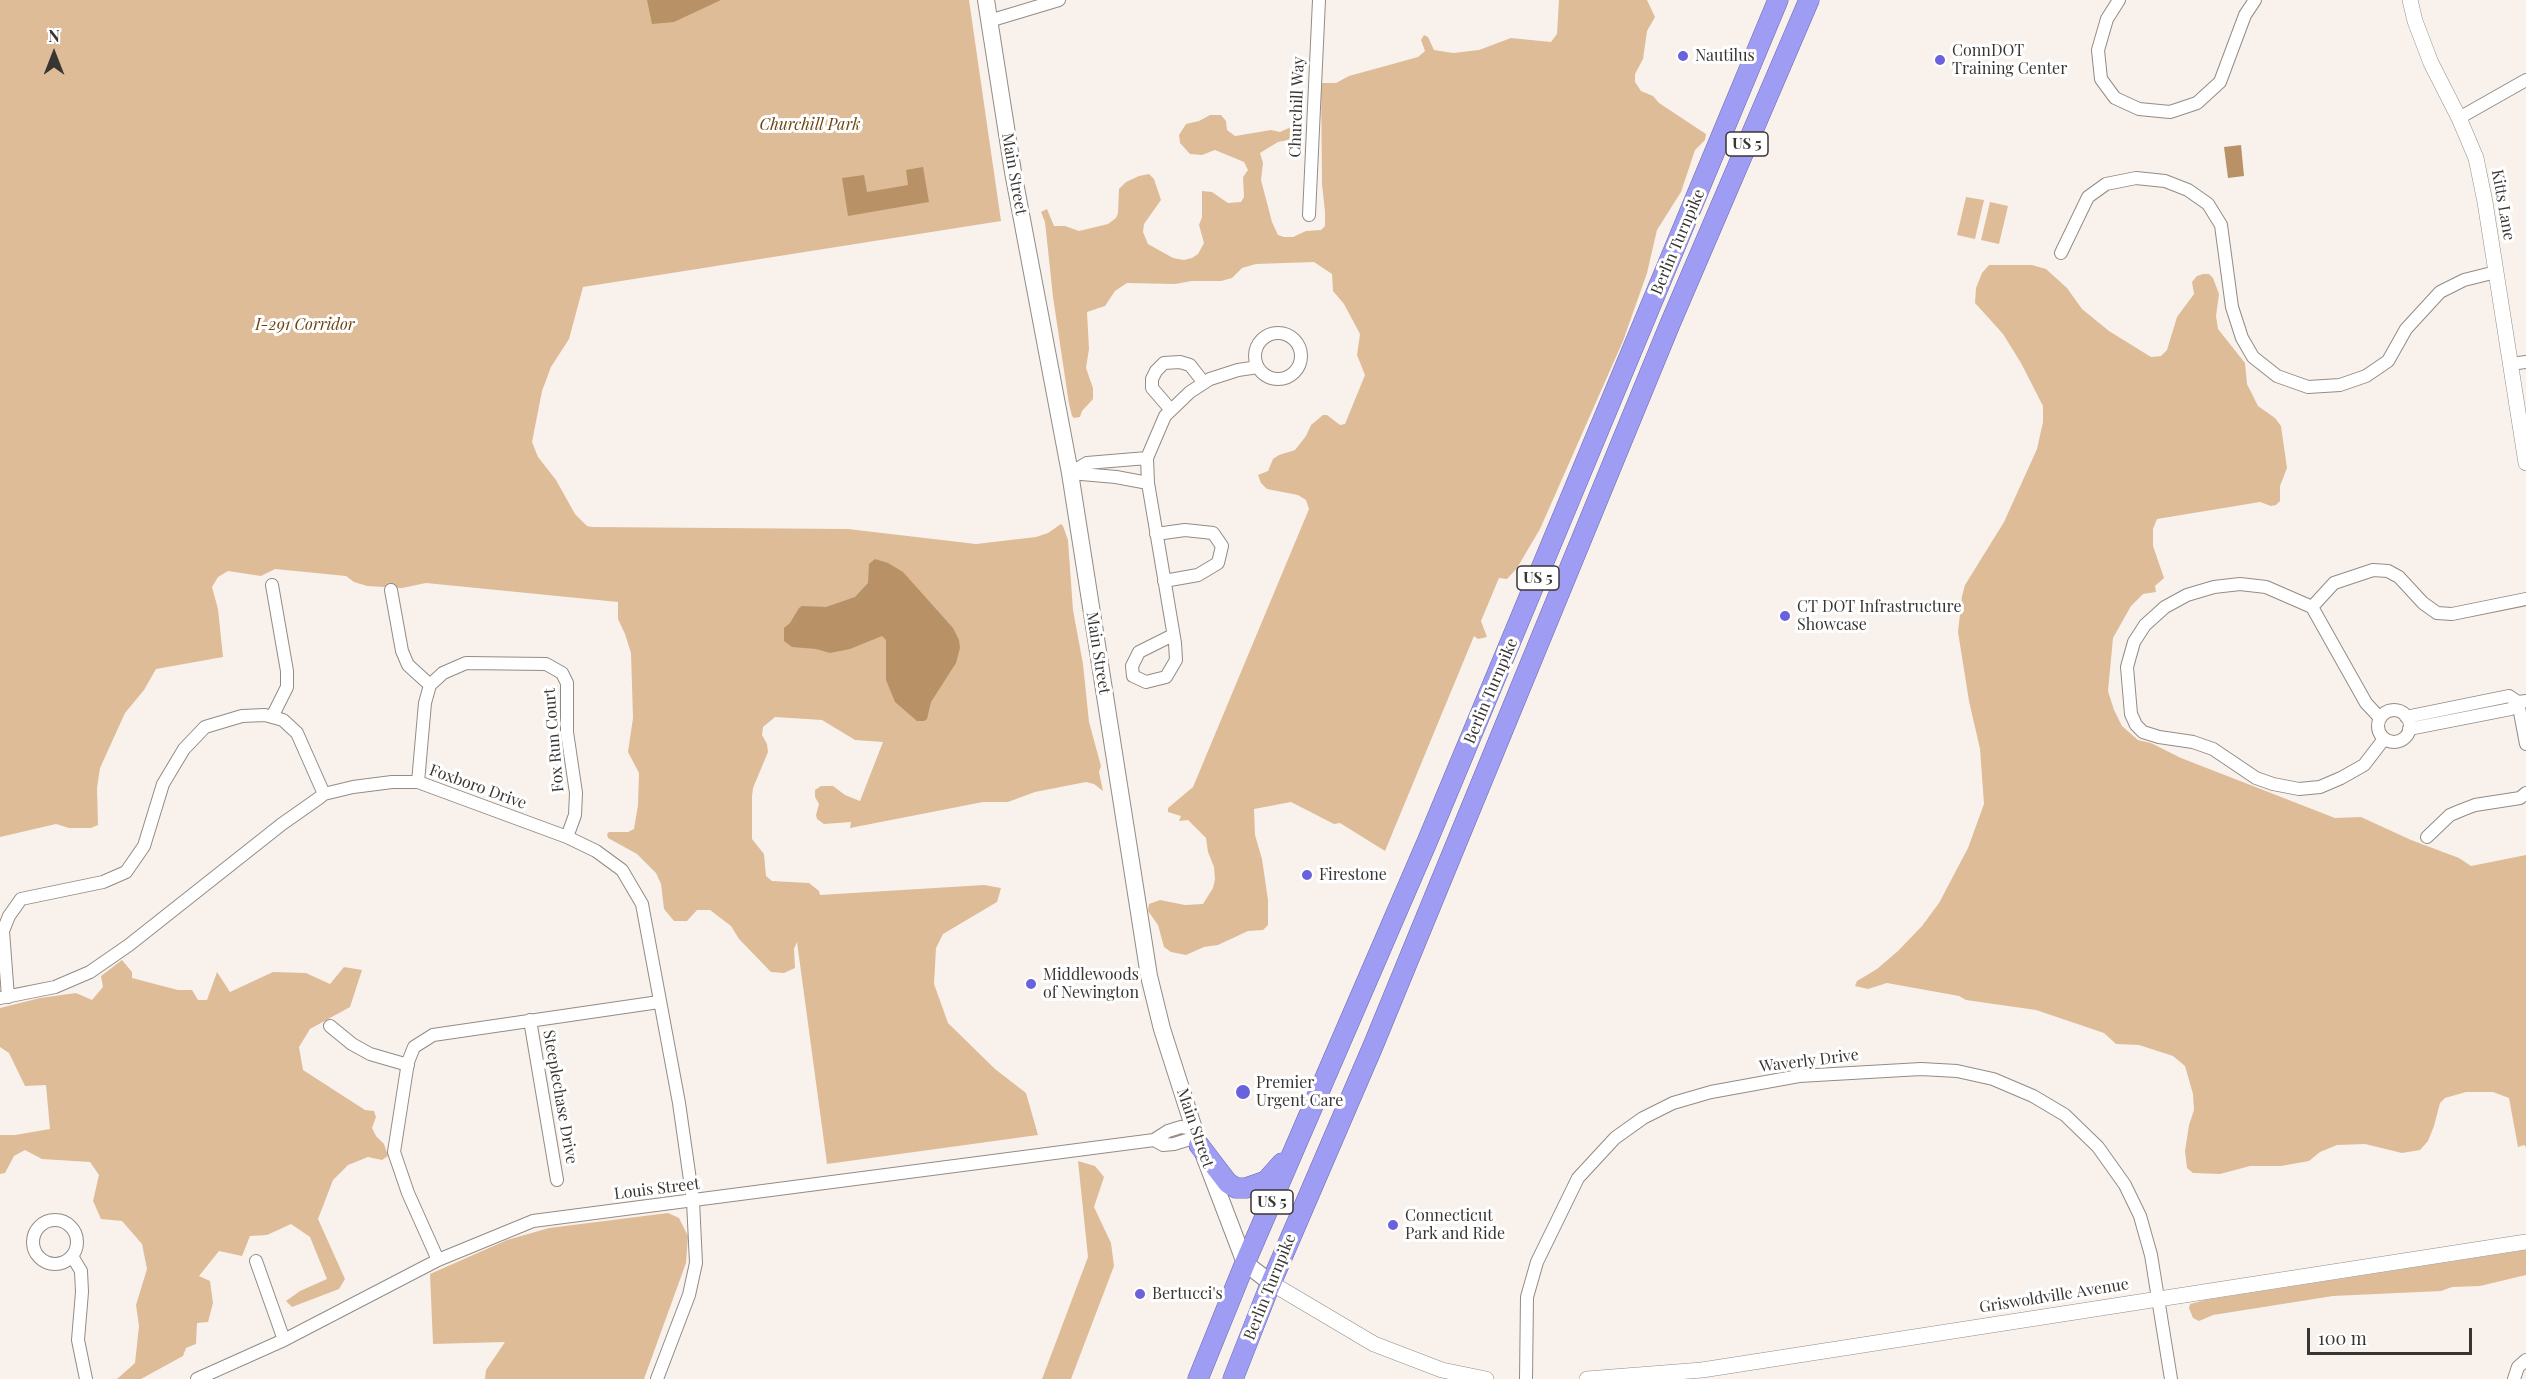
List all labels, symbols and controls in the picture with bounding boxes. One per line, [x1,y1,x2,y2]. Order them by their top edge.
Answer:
north arrow [24,24,84,84]
text: N [48,25,60,46]
place label: ConnDOT Training Center [1952,41,2067,79]
place label: Nautilus [1695,46,1755,66]
marker: Nautilus [1676,49,1690,63]
marker: ConnDOT Training Center [1933,53,1947,67]
street label: Churchill Way [1286,56,1308,158]
park label: Churchill Park [759,115,861,135]
street label: Main Street [997,131,1031,217]
road number: US 5 [1726,132,1768,156]
street label: Kitts Lane [2487,168,2519,242]
street label: Berlin Turnpike [1647,186,1709,298]
park label: I-291 Corridor [255,315,355,335]
road number: US 5 [1517,566,1559,590]
place label: CT DOT Infrastructure Showcase [1797,597,1962,635]
marker: CT DOT Infrastructure Showcase [1778,609,1792,623]
street label: Main Street [1082,611,1114,695]
street label: Berlin Turnpike [1460,635,1522,747]
street label: Fox Run Court [540,687,568,793]
street label: Foxboro Drive [427,761,529,813]
place label: Firestone [1319,865,1387,885]
marker: Firestone [1300,868,1314,882]
place label: Middlewoods of Newington [1043,965,1139,1003]
marker: Middlewoods of Newington [1024,977,1038,991]
street label: Steeplechase Drive [539,1028,581,1166]
street label: Waverly Drive [1758,1045,1860,1077]
place label: Premier Urgent Care [1256,1073,1343,1111]
marker: Premier Urgent Care [1234,1083,1252,1101]
street label: Main Street [1172,1086,1218,1170]
street label: Louis Street [613,1174,701,1204]
road number: US 5 [1251,1190,1293,1214]
place label: Connecticut Park and Ride [1405,1206,1505,1244]
marker: Connecticut Park and Ride [1386,1218,1400,1232]
street label: Berlin Turnpike [1240,1231,1300,1343]
street label: Griswoldville Avenue [1978,1275,2130,1317]
place label: Bertucci's [1152,1284,1223,1304]
marker: Bertucci's [1133,1287,1147,1301]
scale bar [2310,1316,2475,1354]
text: 100 m [2318,1326,2367,1350]

